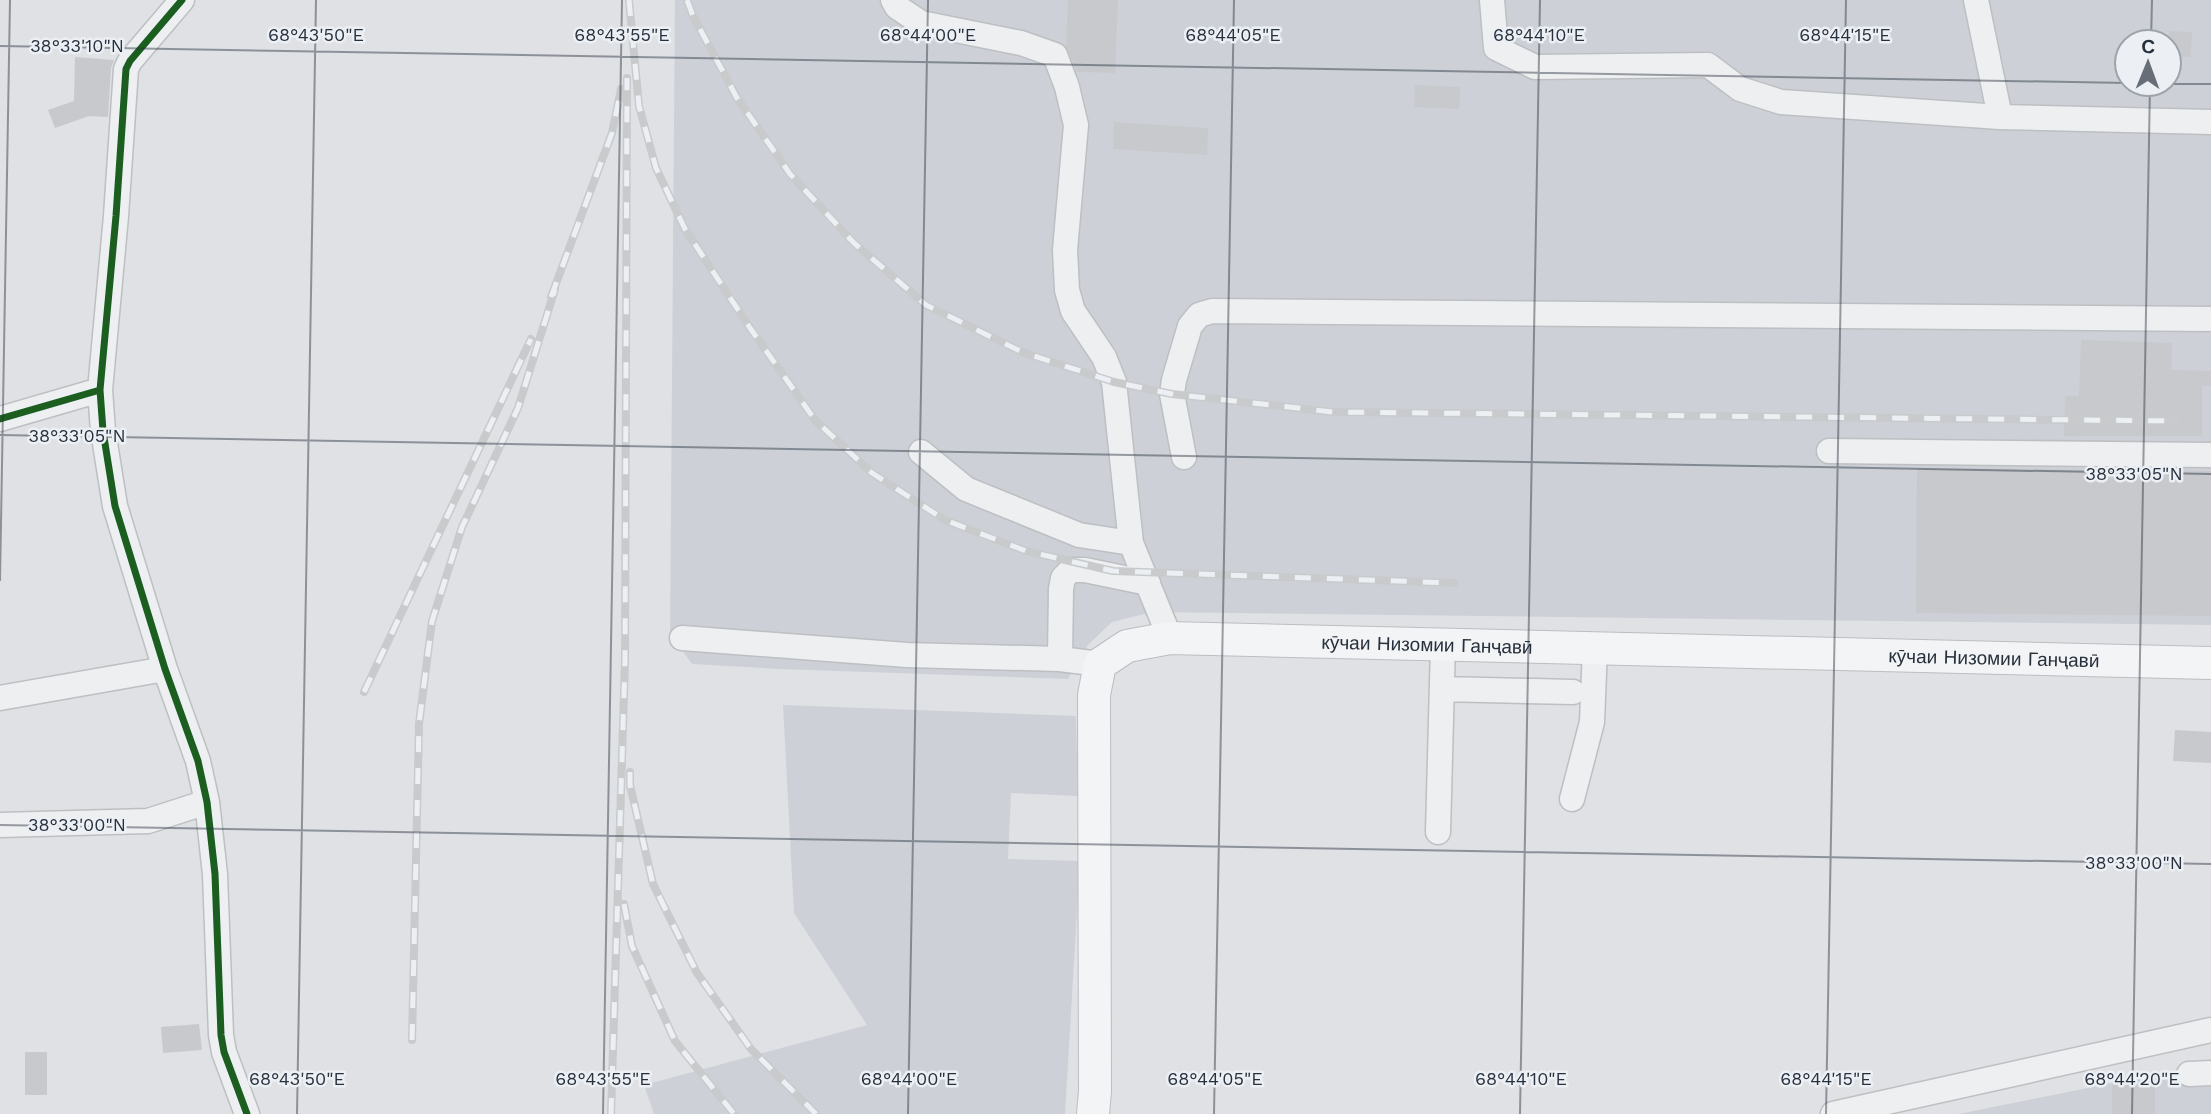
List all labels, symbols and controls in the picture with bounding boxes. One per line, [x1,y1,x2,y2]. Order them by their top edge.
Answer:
text: 68°43'50"E [268,24,364,45]
text: 68°43'55"E [574,24,670,45]
text: 68°44'00"E [880,24,976,45]
text: 68°44'05"E [1185,24,1281,45]
text: 68°44'10"E [1493,24,1585,45]
text: 68°44'15"E [1799,24,1891,45]
north arrow [2113,28,2183,98]
text: 38°33'10"N [30,35,124,56]
text: С [2141,35,2156,58]
text: 38°33'05"N [28,425,126,446]
text: 38°33'05"N [2085,463,2183,484]
street label: кӯчаи Низомии Ганҷавӣ [1321,631,1533,659]
street label: кӯчаи Низомии Ганҷавӣ [1888,644,2100,672]
text: 38°33'00"N [28,814,126,835]
text: 38°33'00"N [2085,852,2183,873]
text: 68°43'50"E [249,1068,345,1089]
text: 68°43'55"E [555,1068,651,1089]
text: 68°44'00"E [861,1068,957,1089]
text: 68°44'05"E [1167,1068,1263,1089]
text: 68°44'10"E [1475,1068,1567,1089]
text: 68°44'15"E [1780,1068,1872,1089]
text: 68°44'20"E [2084,1068,2180,1089]

